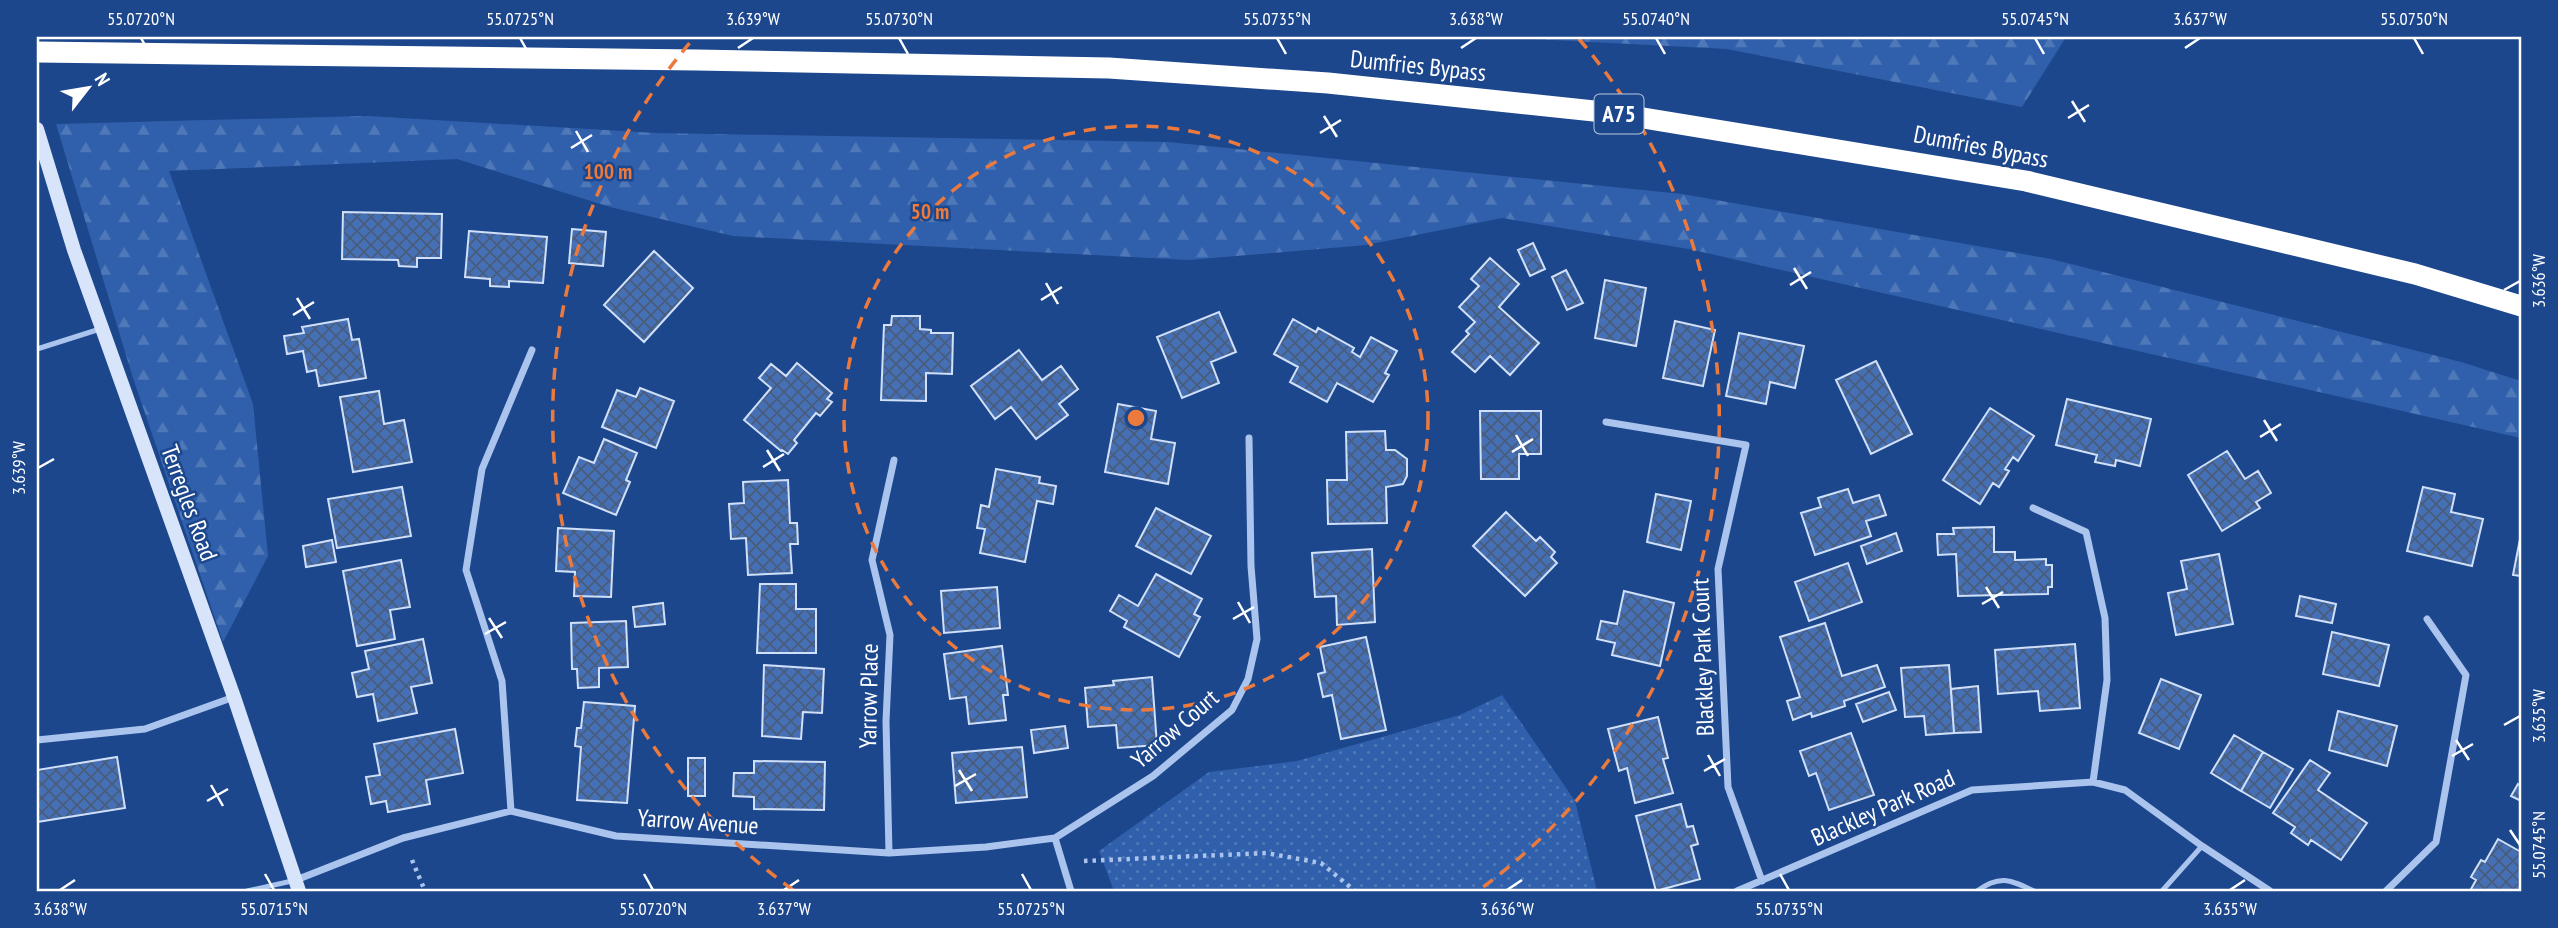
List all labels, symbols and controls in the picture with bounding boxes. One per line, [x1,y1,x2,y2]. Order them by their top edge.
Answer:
text: 55.0720°N [107,7,175,30]
text: 55.0725°N [486,7,554,30]
text: 3.639°W [726,7,780,30]
text: 55.0730°N [865,7,933,30]
text: 55.0735°N [1243,7,1311,30]
text: 3.638°W [1449,7,1503,30]
text: 55.0740°N [1622,7,1690,30]
text: 55.0745°N [2001,7,2069,30]
text: 3.637°W [2173,7,2227,30]
text: 55.0750°N [2380,7,2448,30]
street label: Dumfries Bypass [1349,43,1487,88]
north arrow [52,52,122,122]
text: N [90,69,116,90]
road number: A75 [1594,94,1644,134]
street label: Dumfries Bypass [1911,118,2051,175]
text: 100 m [584,158,632,185]
text: 50 m [911,198,949,225]
text: 3.636°W [2527,254,2550,308]
centre of rings [1124,406,1148,430]
text: 3.639°W [7,441,30,495]
street label: Terregles Road [154,441,225,565]
street label: Blackley Park Court [1684,577,1721,736]
street label: Yarrow Place [852,643,885,749]
street label: Yarrow Court [1124,682,1225,775]
text: 3.635°W [2527,689,2550,743]
street label: Blackley Park Road [1806,762,1959,853]
street label: Yarrow Avenue [636,802,760,841]
text: 55.0745°N [2527,811,2550,879]
text: 3.638°W [33,897,87,920]
text: 55.0715°N [240,897,308,920]
text: 55.0720°N [619,897,687,920]
text: 3.637°W [757,897,811,920]
text: 55.0725°N [997,897,1065,920]
text: 3.636°W [1480,897,1534,920]
text: 55.0735°N [1755,897,1823,920]
text: 3.635°W [2203,897,2257,920]

